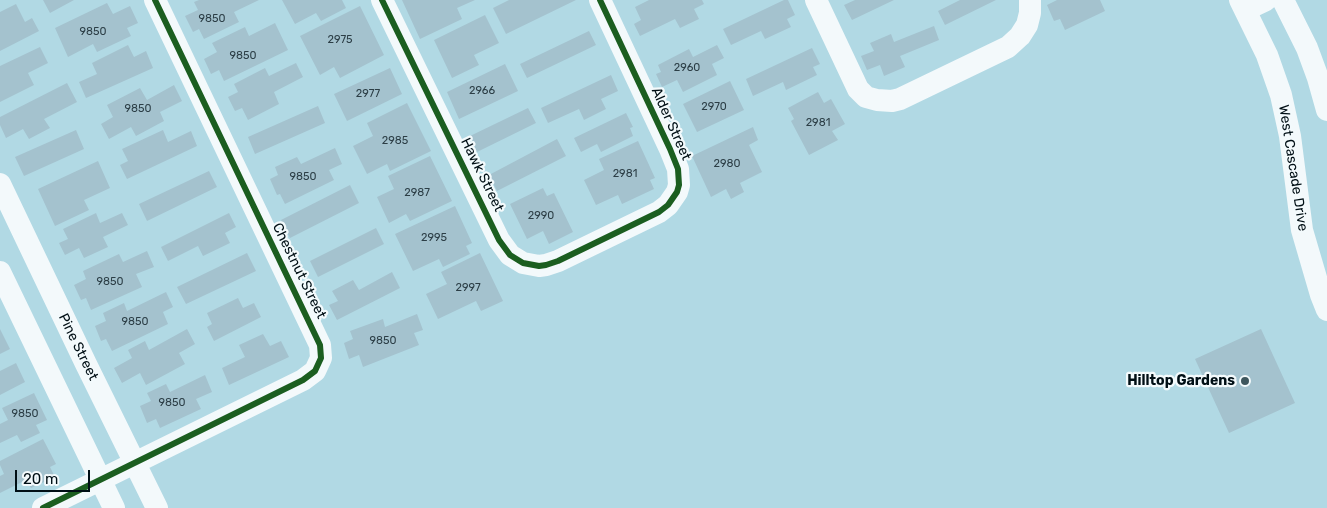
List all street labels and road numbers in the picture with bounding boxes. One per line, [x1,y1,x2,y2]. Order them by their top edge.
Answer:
street label: Alder Street [647,85,695,163]
street label: West Cascade Drive [1275,104,1311,232]
street label: Hawk Street [457,135,507,215]
street label: Chestnut Street [269,220,329,322]
street label: Pine Street [55,311,101,383]

